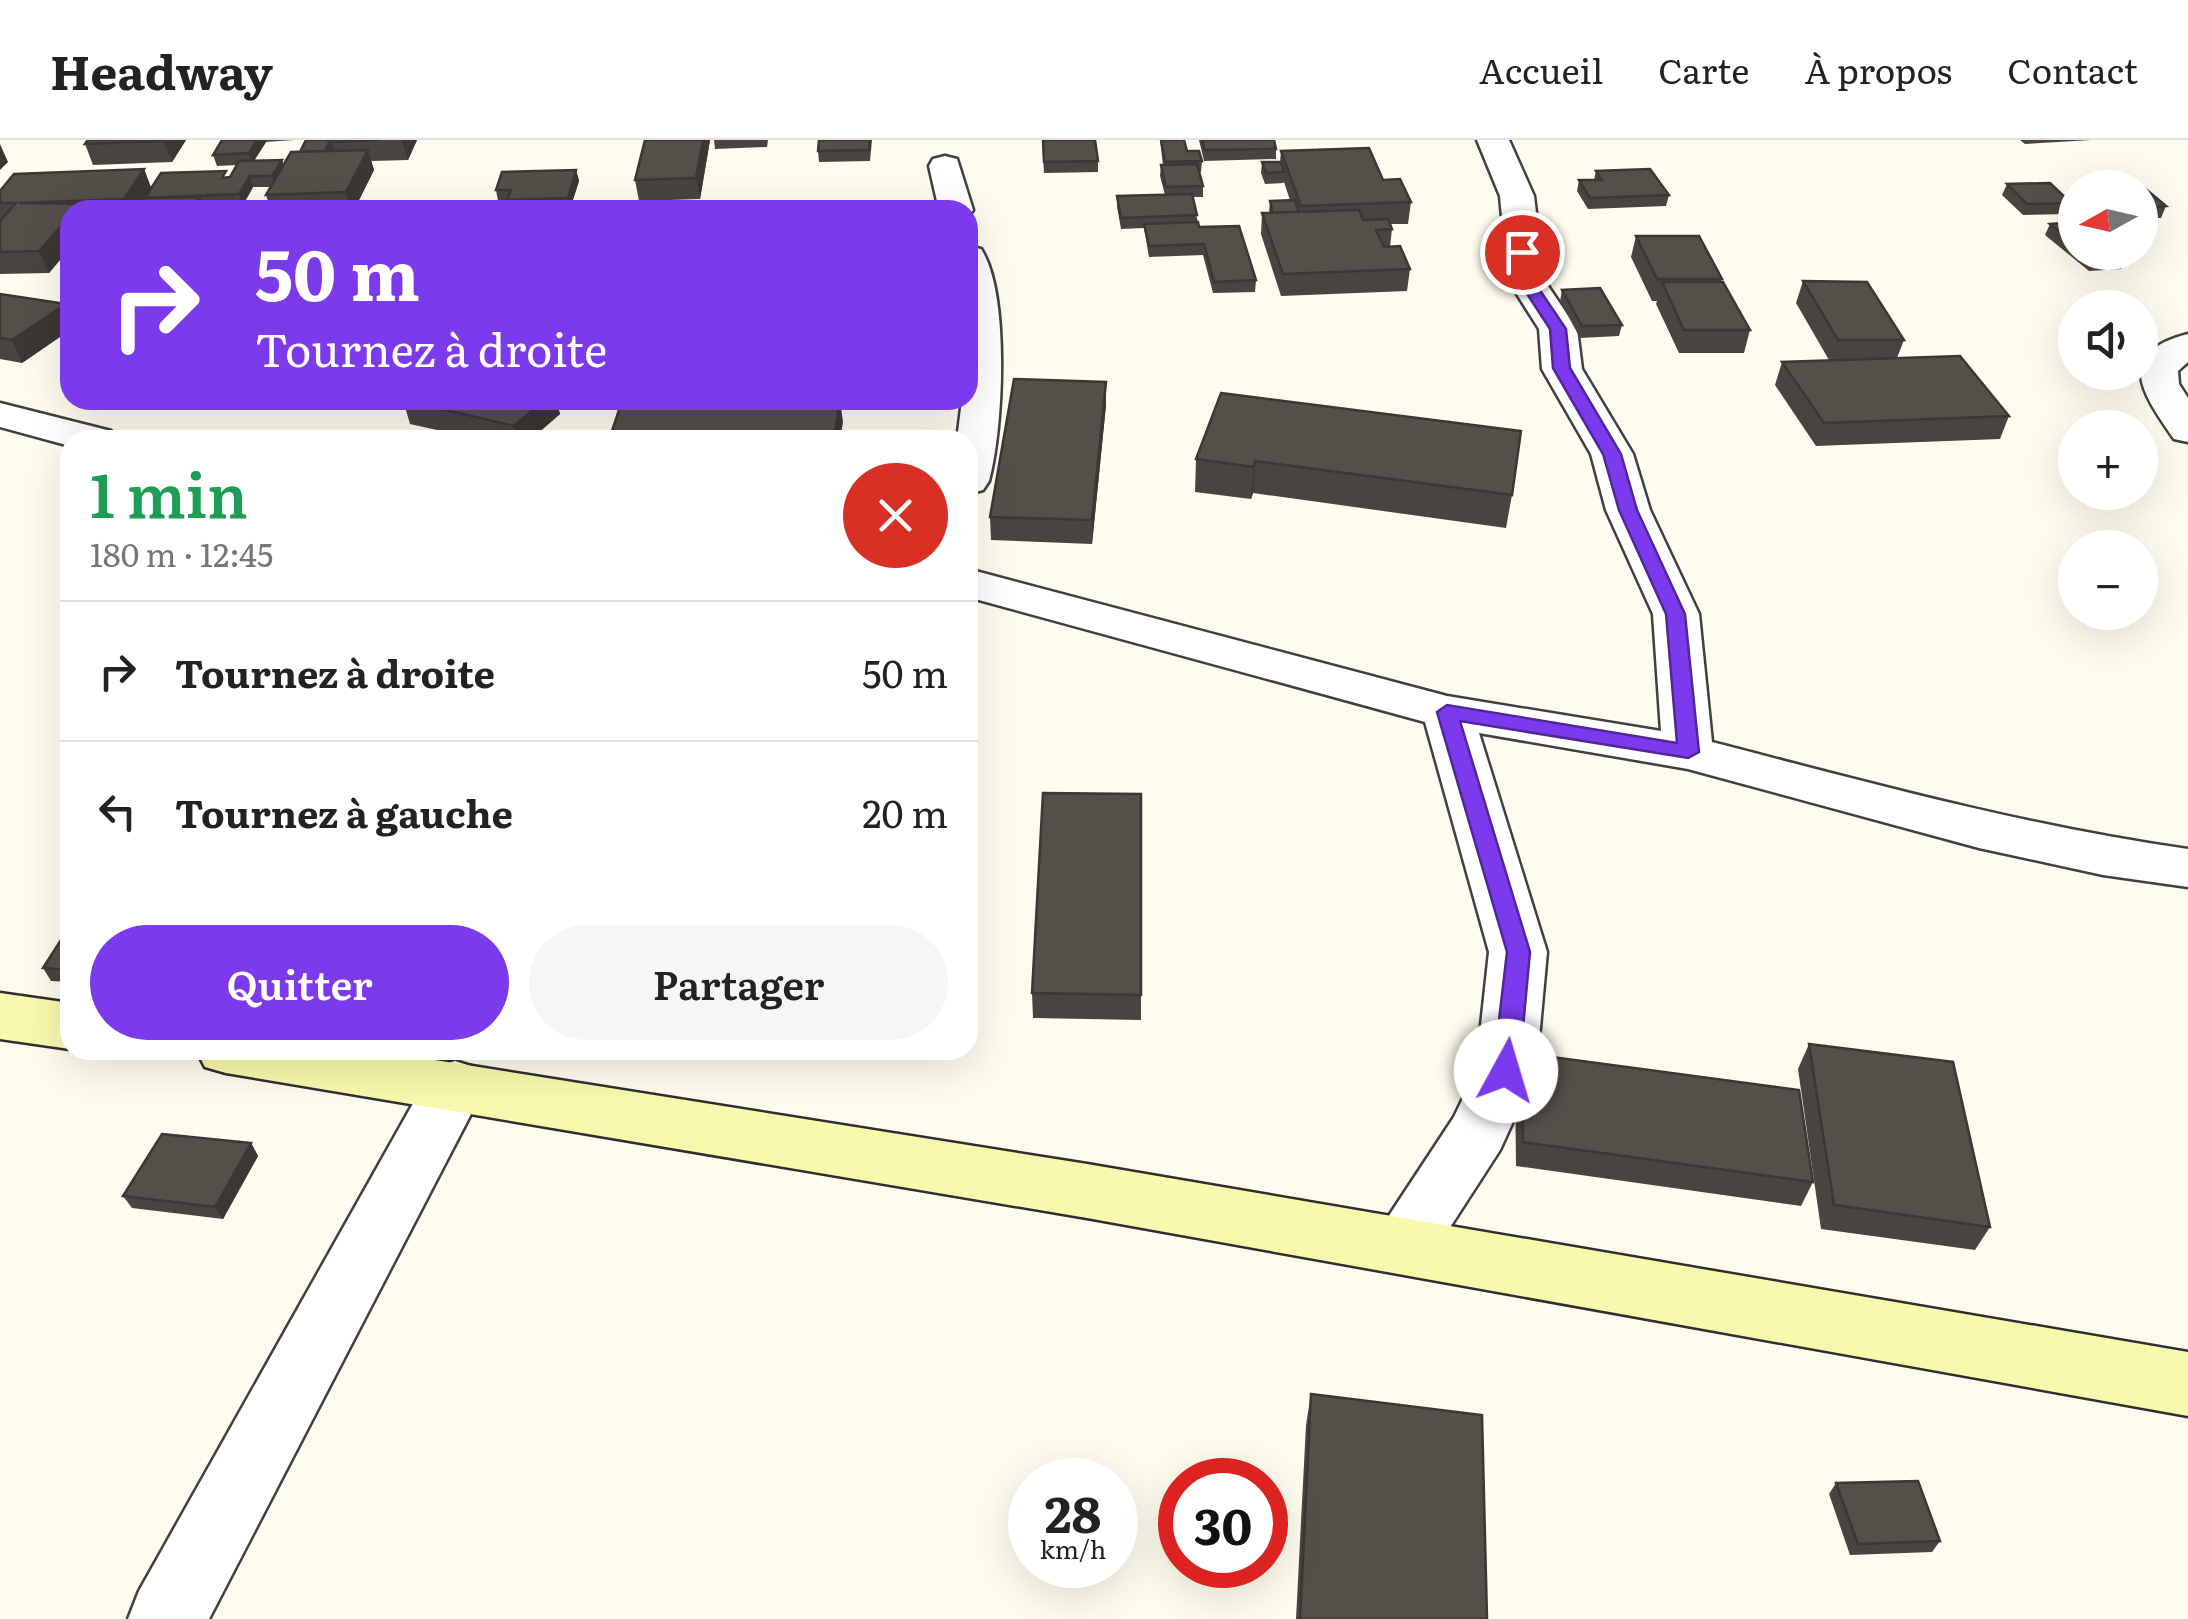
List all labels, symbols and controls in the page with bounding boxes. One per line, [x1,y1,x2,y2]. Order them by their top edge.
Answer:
text: Headway [50,34,273,105]
text: Accueil [1479,43,1603,95]
text: Carte [1658,43,1749,95]
text: À propos [1804,43,1952,95]
text: Contact [2007,43,2138,95]
north arrow [2058,170,2158,270]
map controls [2058,170,2158,630]
pin [1480,210,1565,295]
text: 50 m [255,219,420,323]
icon: arrive [1495,225,1550,280]
icon: right [90,240,220,370]
button: sound [2058,290,2158,390]
text: Tournez à droite [255,314,607,381]
button: + [2058,410,2158,510]
text: 1 min [90,447,248,536]
button: close [843,463,948,568]
text: 180 m · 12:45 [90,529,273,577]
button: − [2058,530,2158,630]
text: Tournez à droite [175,643,495,700]
text: 50 m [862,643,948,700]
icon: right [90,644,145,699]
text: Tournez à gauche [175,783,513,840]
text: 20 m [862,783,948,840]
icon: left [90,784,145,839]
button: Quitter [90,925,509,1040]
button: Partager [529,925,948,1040]
position arrow [1454,1019,1558,1123]
speed limit sign: 30 [1158,1458,1288,1588]
text: 28 [1045,1474,1101,1548]
text: km/h [1040,1530,1106,1567]

